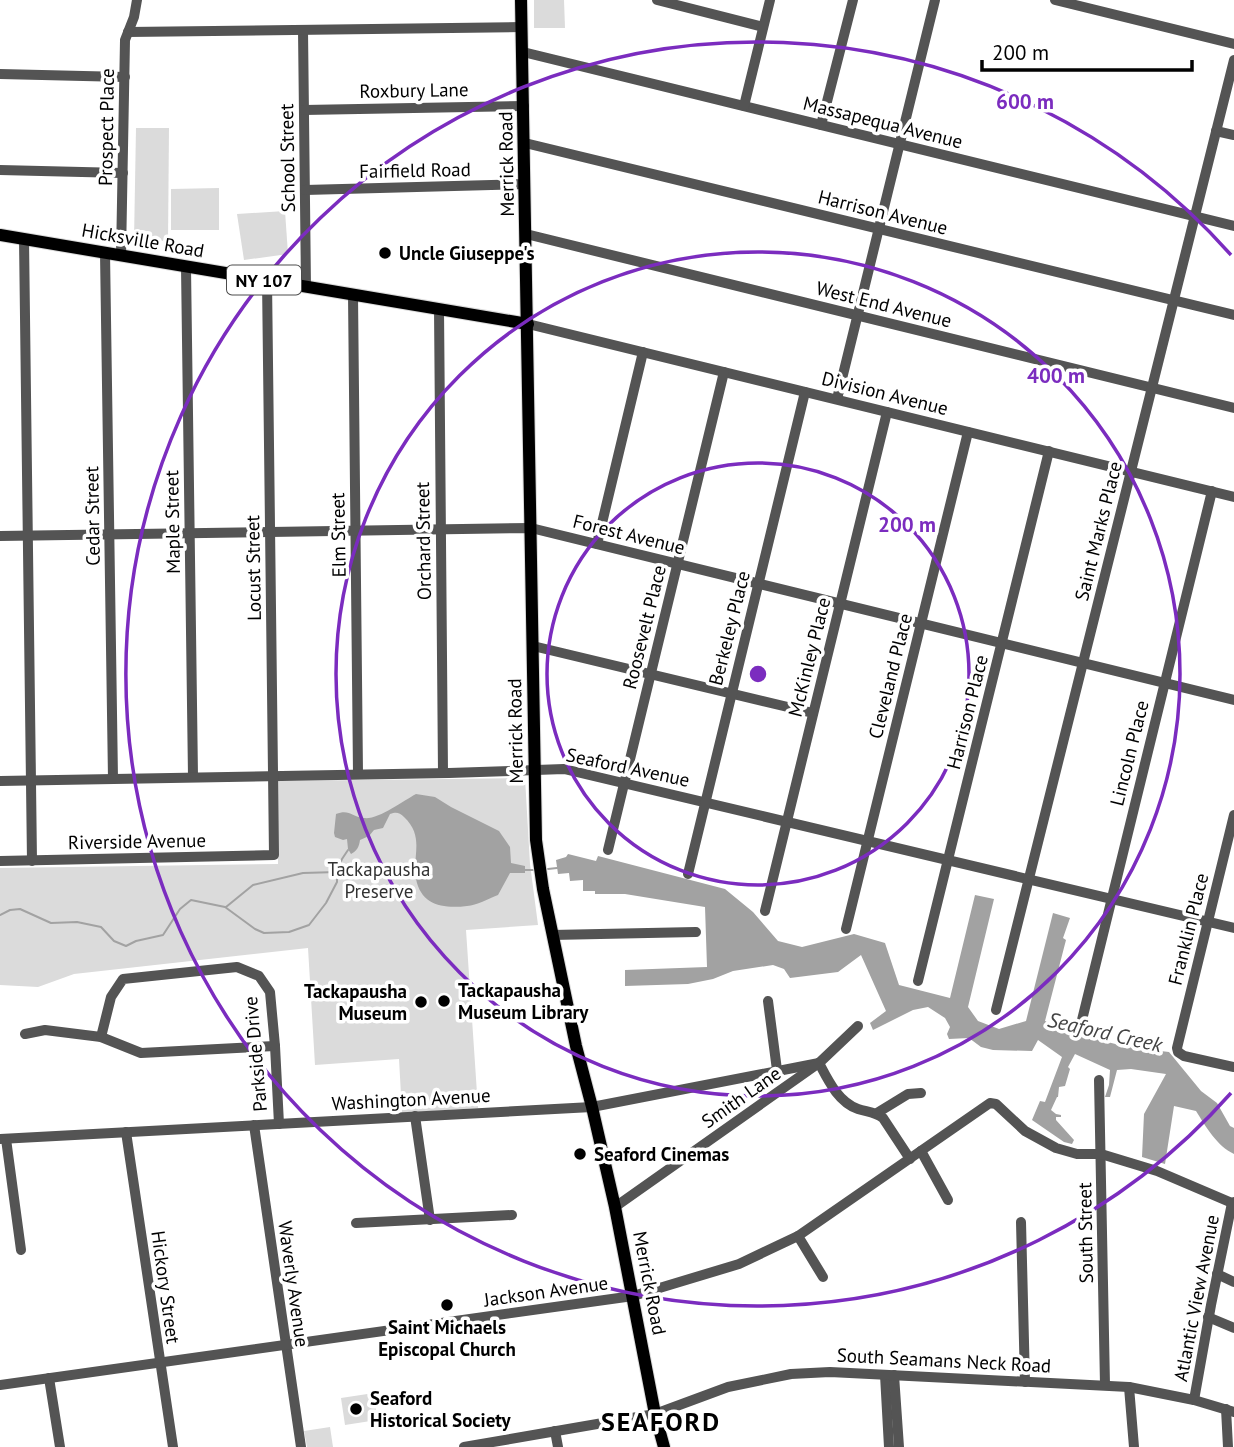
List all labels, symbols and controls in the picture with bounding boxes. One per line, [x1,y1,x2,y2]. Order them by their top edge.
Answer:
scale bar [982,28,1192,72]
text: 200 m [992,39,1049,66]
street label: Prospect Place [93,68,119,186]
street label: Roxbury Lane [359,77,469,103]
text: 600 m [996,88,1054,115]
street label: Massapequa Avenue [801,91,965,153]
street label: School Street [274,103,300,212]
street label: Merrick Road [493,111,519,217]
street label: Fairfield Road [359,157,471,183]
street label: Harrison Avenue [816,184,950,240]
street label: Hicksville Road [80,217,206,263]
place label: Uncle Giuseppe's [399,241,535,265]
marker: Uncle Giuseppe's [377,245,393,261]
road number: NY 107 [227,266,301,294]
street label: West End Avenue [814,276,954,332]
text: 400 m [1027,362,1085,389]
street label: Division Avenue [819,366,951,420]
street label: Saint Marks Place [1069,459,1127,603]
street label: Cedar Street [79,465,105,566]
street label: Maple Street [159,469,185,574]
street label: Orchard Street [410,481,436,600]
street label: Elm Street [325,492,351,578]
street label: Forest Avenue [571,509,687,559]
text: 200 m [878,511,936,538]
street label: Locust Street [240,514,266,621]
street label: Roosevelt Place [617,562,671,692]
street label: Berkeley Place [703,568,755,688]
street label: McKinley Place [783,595,835,719]
street label: Cleveland Place [863,611,917,741]
street label: Harrison Place [941,652,993,772]
centre of rings [746,662,770,686]
street label: Merrick Road [502,678,528,784]
street label: Lincoln Place [1104,698,1154,808]
street label: Seaford Avenue [564,742,692,792]
street label: Riverside Avenue [68,828,206,854]
park label: Tackapausha Preserve [328,857,430,903]
street label: Franklin Place [1162,870,1214,988]
place label: Tackapausha Museum Library [458,978,589,1024]
place label: Tackapausha Museum [304,979,407,1025]
marker: Tackapausha Museum Library [436,993,452,1009]
marker: Tackapausha Museum [413,994,429,1010]
street label: Parkside Drive [238,995,272,1113]
water label: Seaford Creek [1045,1006,1166,1059]
street label: Smith Lane [697,1061,785,1133]
street label: Washington Avenue [331,1083,491,1115]
place label: Seaford Cinemas [594,1142,729,1166]
marker: Seaford Cinemas [572,1146,588,1162]
street label: South Street [1072,1182,1098,1284]
street label: Atlantic View Avenue [1168,1213,1224,1383]
street label: Waverly Avenue [273,1219,315,1349]
street label: Hickory Street [146,1229,186,1346]
street label: Merrick Road [628,1229,672,1337]
street label: Jackson Avenue [481,1270,610,1312]
marker: Saint Michaels Episcopal Church [439,1297,455,1313]
place label: Saint Michaels Episcopal Church [378,1315,516,1361]
street label: South Seamans Neck Road [836,1342,1052,1378]
place label: Seaford Historical Society [370,1386,512,1432]
marker: Seaford Historical Society [348,1401,364,1417]
district label: SEAFORD [601,1405,721,1438]

